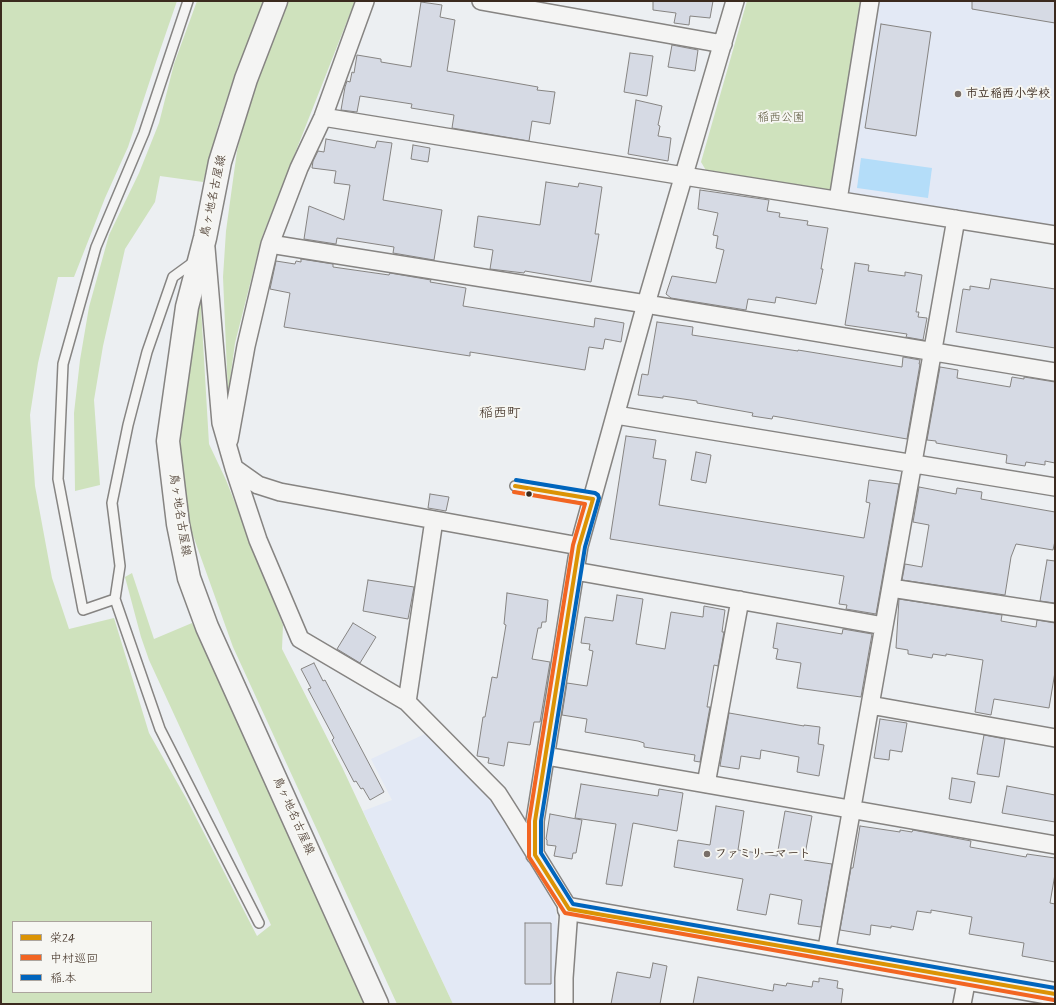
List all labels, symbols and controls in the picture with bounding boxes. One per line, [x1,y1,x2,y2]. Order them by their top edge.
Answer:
place label: 市立稲西小学校 [966,87,1050,101]
marker: 市立稲西小学校 [953,89,963,99]
park label: 稲西公園 [757,111,805,125]
street label: 鳥ヶ地名古屋線 [198,153,230,239]
district label: 稲西町 [479,406,521,422]
street label: 鳥ヶ地名古屋線 [165,472,193,558]
unlabelled marker [524,489,534,499]
street label: 鳥ヶ地名古屋線 [269,775,317,857]
place label: ファミリーマート [715,847,811,861]
marker: ファミリーマート [702,849,712,859]
legend [12,921,152,993]
text: 栄24 [50,931,75,947]
text: 中村巡回 [50,951,98,967]
text: 稲.本 [50,971,77,987]

